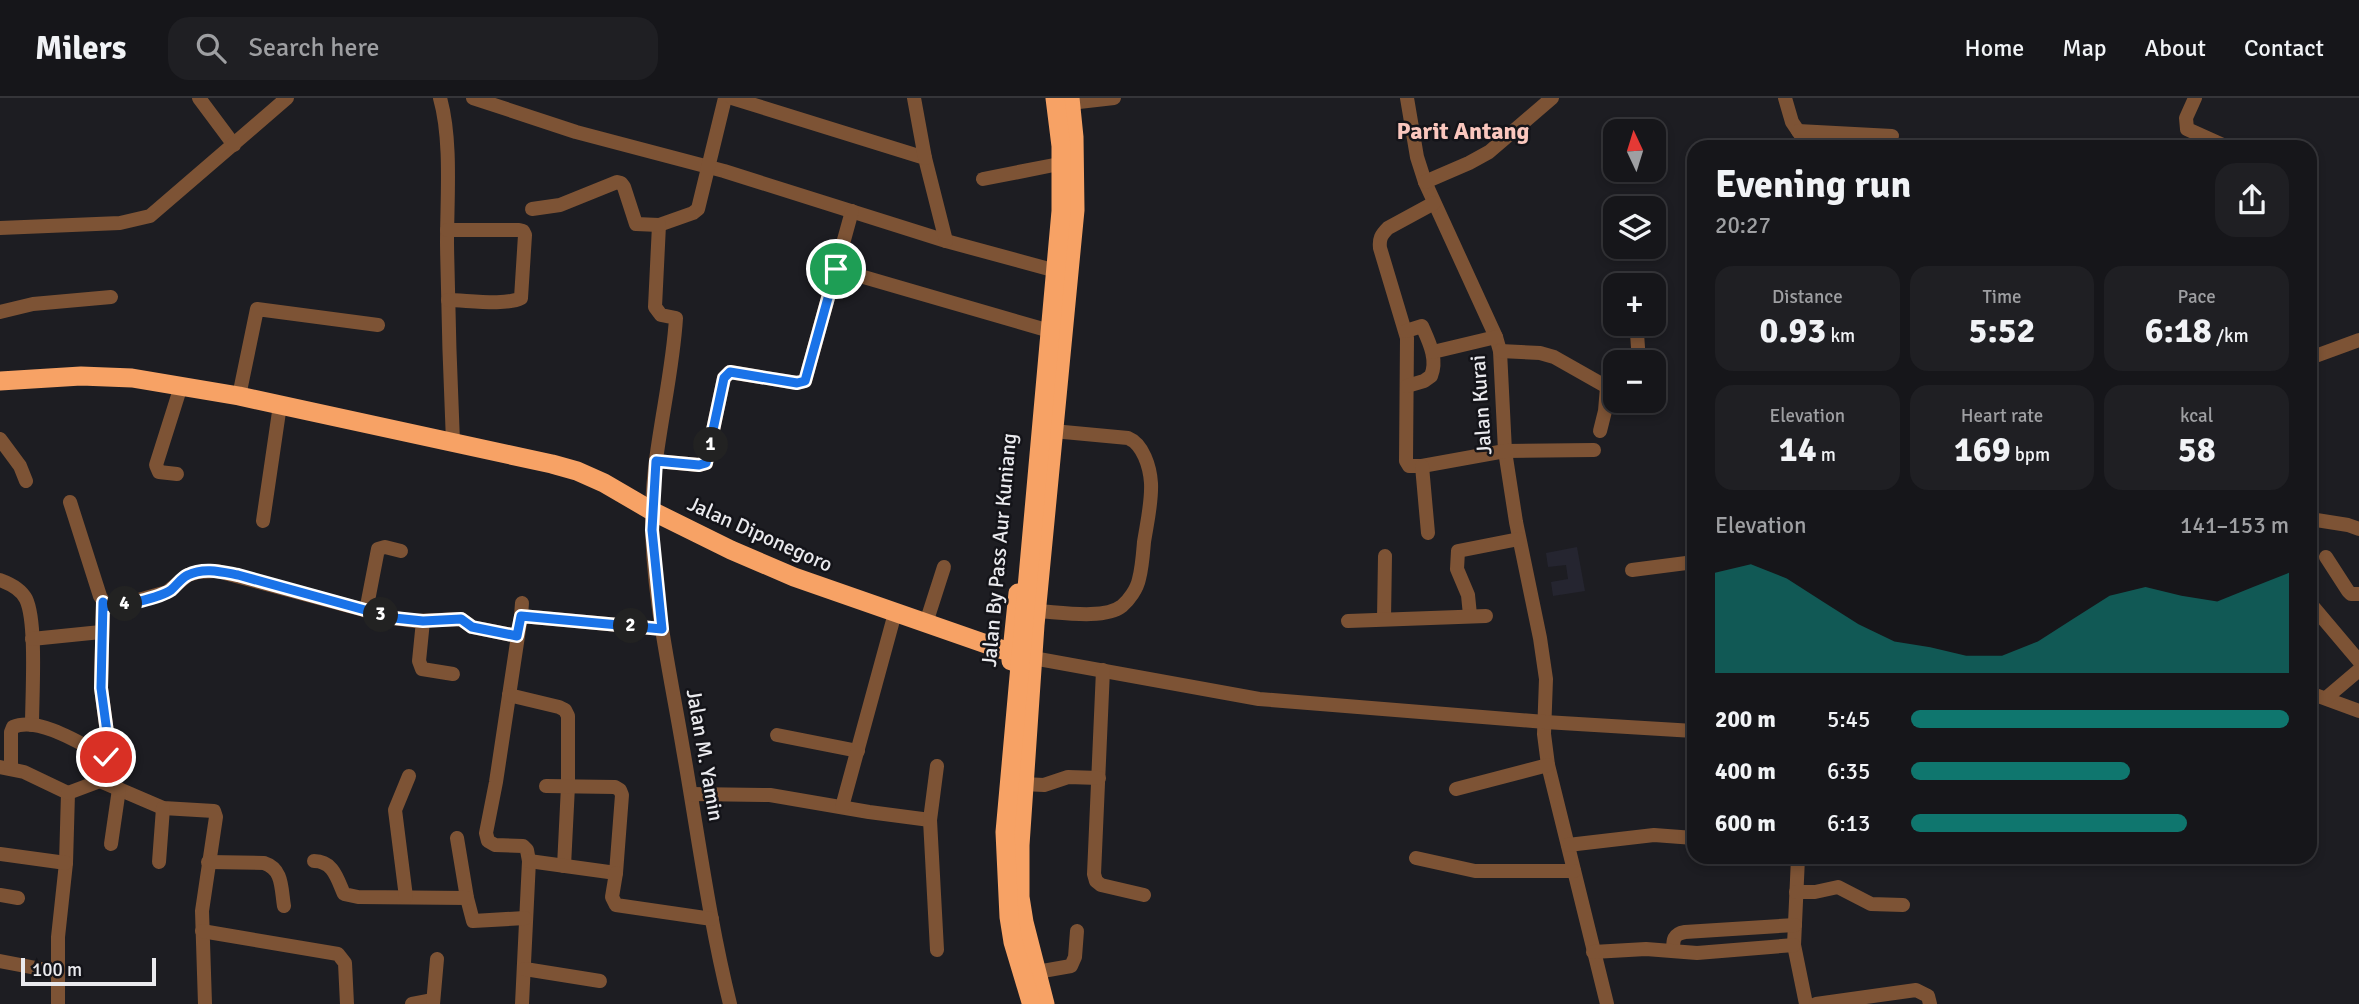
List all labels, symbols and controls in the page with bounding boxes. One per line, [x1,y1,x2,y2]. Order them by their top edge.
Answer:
search box [168,17,658,80]
text: Milers [35,28,126,69]
icon: search [192,29,230,67]
text: Search here [248,32,380,64]
text: Home [1964,33,2024,63]
text: Map [2062,33,2107,63]
text: About [2145,33,2206,63]
text: Contact [2244,33,2324,63]
district label: Parit Antang [1397,116,1530,146]
north arrow [1603,119,1666,182]
map controls [1603,119,1666,413]
text: Evening run [1715,161,1911,208]
button: share [2215,163,2289,237]
button: layers [1603,196,1666,259]
text: 20:27 [1715,211,1771,240]
pin [806,239,866,299]
icon: arrive [817,250,855,288]
button: + [1603,273,1666,336]
text: Distance [1772,285,1843,309]
text: Time [1982,285,2022,309]
text: Pace [2178,285,2216,309]
text: 0.93 [1760,309,1826,352]
text: 5:52 [1968,309,2036,352]
text: 6:18 [2145,309,2212,352]
text: km [1826,324,1855,348]
text: /km [2212,324,2249,348]
button: − [1603,350,1666,413]
street label: Jalan Kurai [1465,354,1497,456]
text: Elevation [1769,404,1845,428]
text: Heart rate [1961,404,2043,428]
text: kcal [2180,404,2213,428]
pin: 1 [694,428,728,462]
text: 14 [1779,428,1817,471]
text: 169 [1954,428,2011,471]
text: 58 [2178,428,2216,471]
text: 1 [705,432,716,456]
street label: Jalan By Pass Aur Kuniang [976,432,1022,668]
text: m [1817,443,1836,467]
text: bpm [2011,443,2050,467]
street label: Jalan Diponegoro [683,490,837,578]
text: Elevation [1715,511,1807,540]
text: 141–153 m [2180,511,2289,540]
pin: 4 [108,587,142,622]
text: 4 [119,591,130,615]
pin: 3 [364,598,398,632]
text: 3 [375,602,386,626]
pin: 2 [614,608,648,644]
text: 2 [625,613,636,637]
street label: Jalan M. Yamin [681,687,729,823]
text: 200 m [1715,705,1776,734]
text: 5:45 [1827,705,1870,734]
pin [76,727,136,787]
icon: check [87,738,125,776]
text: 400 m [1715,757,1776,786]
text: 6:35 [1827,757,1870,786]
text: 600 m [1715,809,1776,838]
text: 6:13 [1827,809,1870,838]
scale bar [21,955,156,987]
text: 100 m [32,958,82,982]

